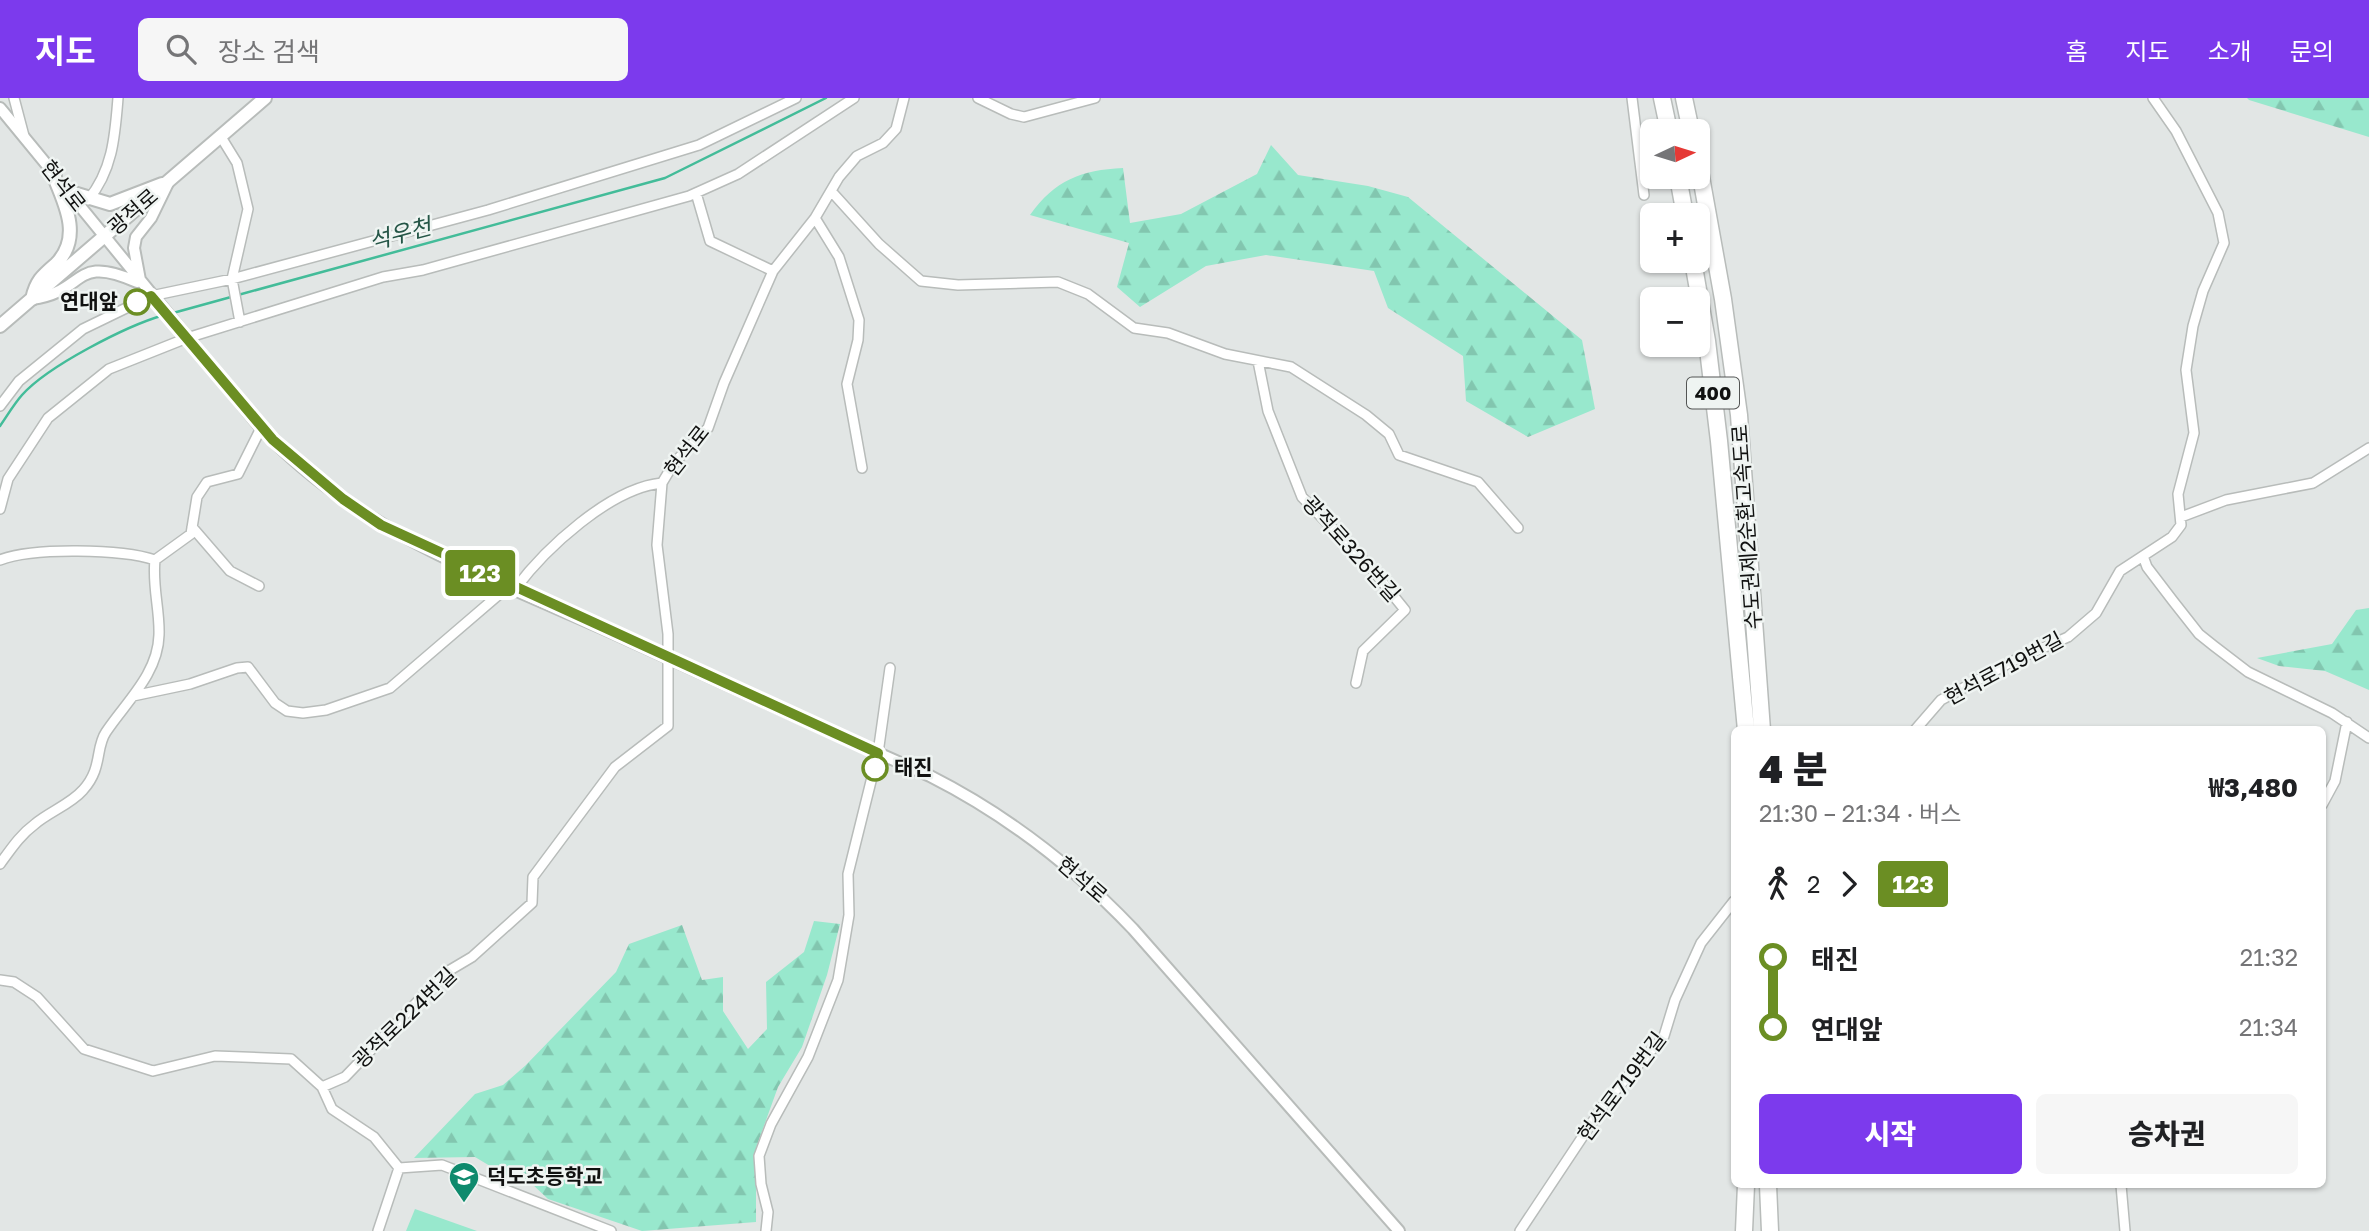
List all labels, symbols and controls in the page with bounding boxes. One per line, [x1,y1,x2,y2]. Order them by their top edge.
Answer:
search box [138,18,628,81]
icon: search [162,30,200,68]
text: 지도 [35,31,96,70]
text: 장소 검색 [218,36,320,67]
text: 홈 [2065,36,2087,65]
text: 지도 [2125,36,2170,65]
text: 소개 [2208,36,2252,65]
text: 문의 [2290,36,2334,65]
north arrow [1640,119,1710,189]
map controls [1640,119,1710,357]
street label: 현석로 [36,155,92,216]
street label: 광적로 [102,182,163,240]
button: + [1640,203,1710,273]
water label: 석우천 [365,211,437,255]
button: − [1640,287,1710,357]
place label: 연대앞 [60,288,118,314]
marker: 연대앞 [124,289,150,315]
road number: 400 [1687,378,1739,408]
street label: 현석로 [658,420,714,481]
street label: 수도권제2순환고속도로 [1726,424,1766,630]
street label: 광적로326번길 [1297,490,1406,607]
line badge: 123 [440,550,520,596]
text: 123 [459,558,501,587]
street label: 현석로719번길 [1940,626,2067,710]
text: 4 분 [1759,746,1828,791]
place label: 태진 [894,754,933,780]
marker: 태진 [862,755,888,781]
text: ₩3,480 [2209,772,2298,803]
text: 21:30 – 21:34 · 버스 [1759,799,1961,827]
street label: 현석로 [1052,850,1113,908]
icon: walk [1759,865,1797,903]
icon: forward [1830,865,1868,903]
text: 123 [1892,869,1934,898]
text: 2 [1807,870,1820,898]
text: 21:32 [2240,943,2298,971]
text: 태진 [1811,944,1859,975]
street label: 광적로224번길 [347,961,461,1073]
text: 21:34 [2239,1013,2298,1041]
text: 연대앞 [1811,1014,1883,1045]
street label: 현석로719번길 [1572,1026,1671,1146]
button: 시작 [1759,1094,2022,1174]
button: 승차권 [2036,1094,2298,1174]
school or university icon: 덕도초등학교 [447,1160,481,1204]
place label: 덕도초등학교 [487,1163,603,1189]

